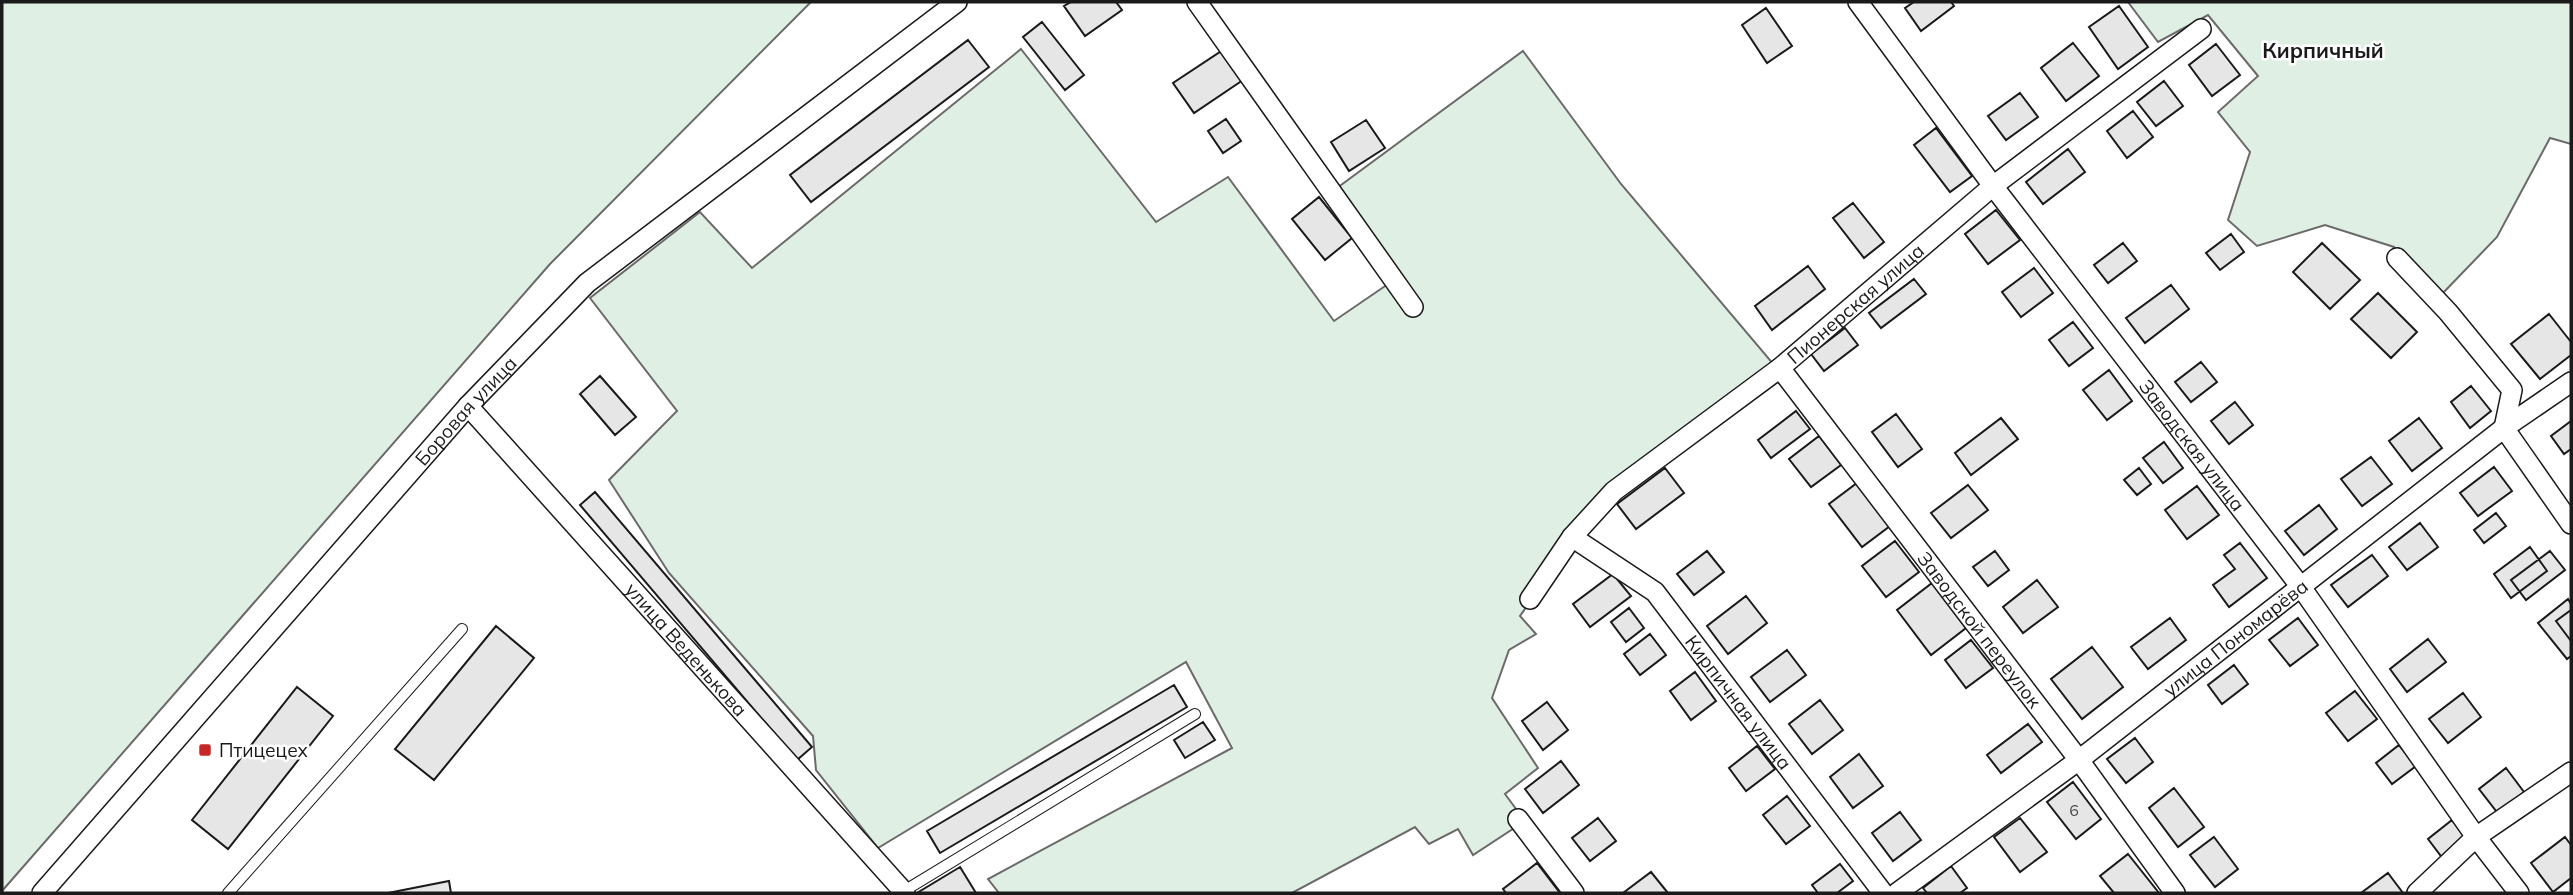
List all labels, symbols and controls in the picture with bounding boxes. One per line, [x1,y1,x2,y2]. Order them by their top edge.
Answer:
district label: Кирпичный [2262,37,2384,63]
street label: Пионерская улица [1782,238,1929,369]
street label: Боровая улица [410,351,522,470]
street label: Заводская улица [2134,375,2250,516]
street label: Заводской переулок [1912,547,2047,713]
street label: улица Пономарёва [2158,574,2313,702]
street label: улица Веденькова [620,578,752,721]
street label: Кирпичная улица [1680,630,1797,774]
place label: Птицецех [219,738,309,762]
marker: Птицецех [197,742,213,758]
house number: 6 [2069,800,2079,820]

